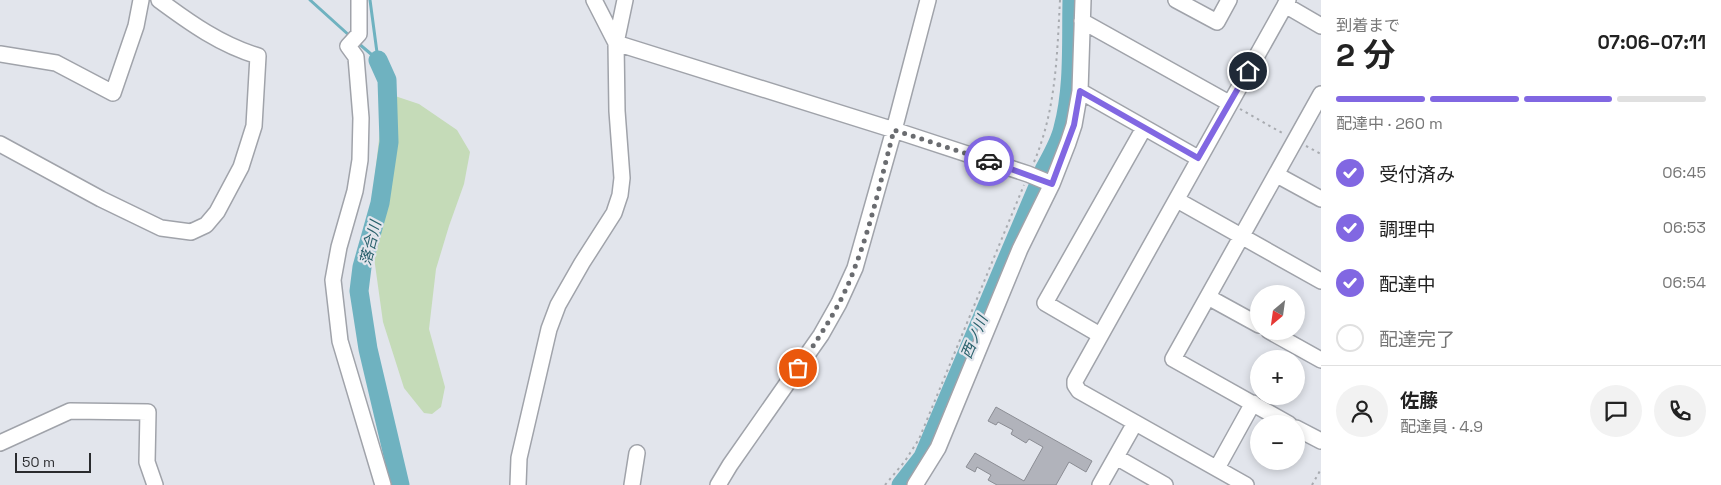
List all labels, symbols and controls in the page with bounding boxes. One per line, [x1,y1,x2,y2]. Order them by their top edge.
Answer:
text: 到着まで [1336,15,1400,36]
text: 07:06–07:11 [1597,30,1706,55]
text: 2 分 [1336,35,1395,75]
pin [1227,50,1269,92]
icon: home [1234,57,1262,85]
text: 配達中 · 260 m [1336,113,1443,134]
courier [964,136,1014,186]
icon: car [975,147,1003,175]
icon: check [1336,159,1364,187]
text: 受付済み [1379,162,1455,187]
text: 06:45 [1662,162,1706,183]
icon: check [1336,214,1364,242]
water label: 落合川 [355,217,385,267]
text: 調理中 [1379,217,1436,242]
text: 06:53 [1663,217,1706,238]
icon: check [1336,269,1364,297]
text: 配達中 [1379,272,1436,297]
text: 06:54 [1662,272,1706,293]
north arrow [1250,285,1305,340]
map controls [1250,285,1305,470]
water label: 西ノ川 [956,311,992,361]
text: 配達完了 [1379,327,1455,352]
pin [777,347,819,389]
button: + [1250,350,1305,405]
icon: bag [784,354,812,382]
button: person [1336,385,1388,437]
button: chat [1590,385,1642,437]
button: phone [1654,385,1706,437]
text: 佐藤 [1400,388,1438,413]
button: − [1250,415,1305,470]
text: 配達員 · 4.9 [1400,416,1483,437]
scale bar [15,450,91,473]
text: 50 m [22,453,55,471]

